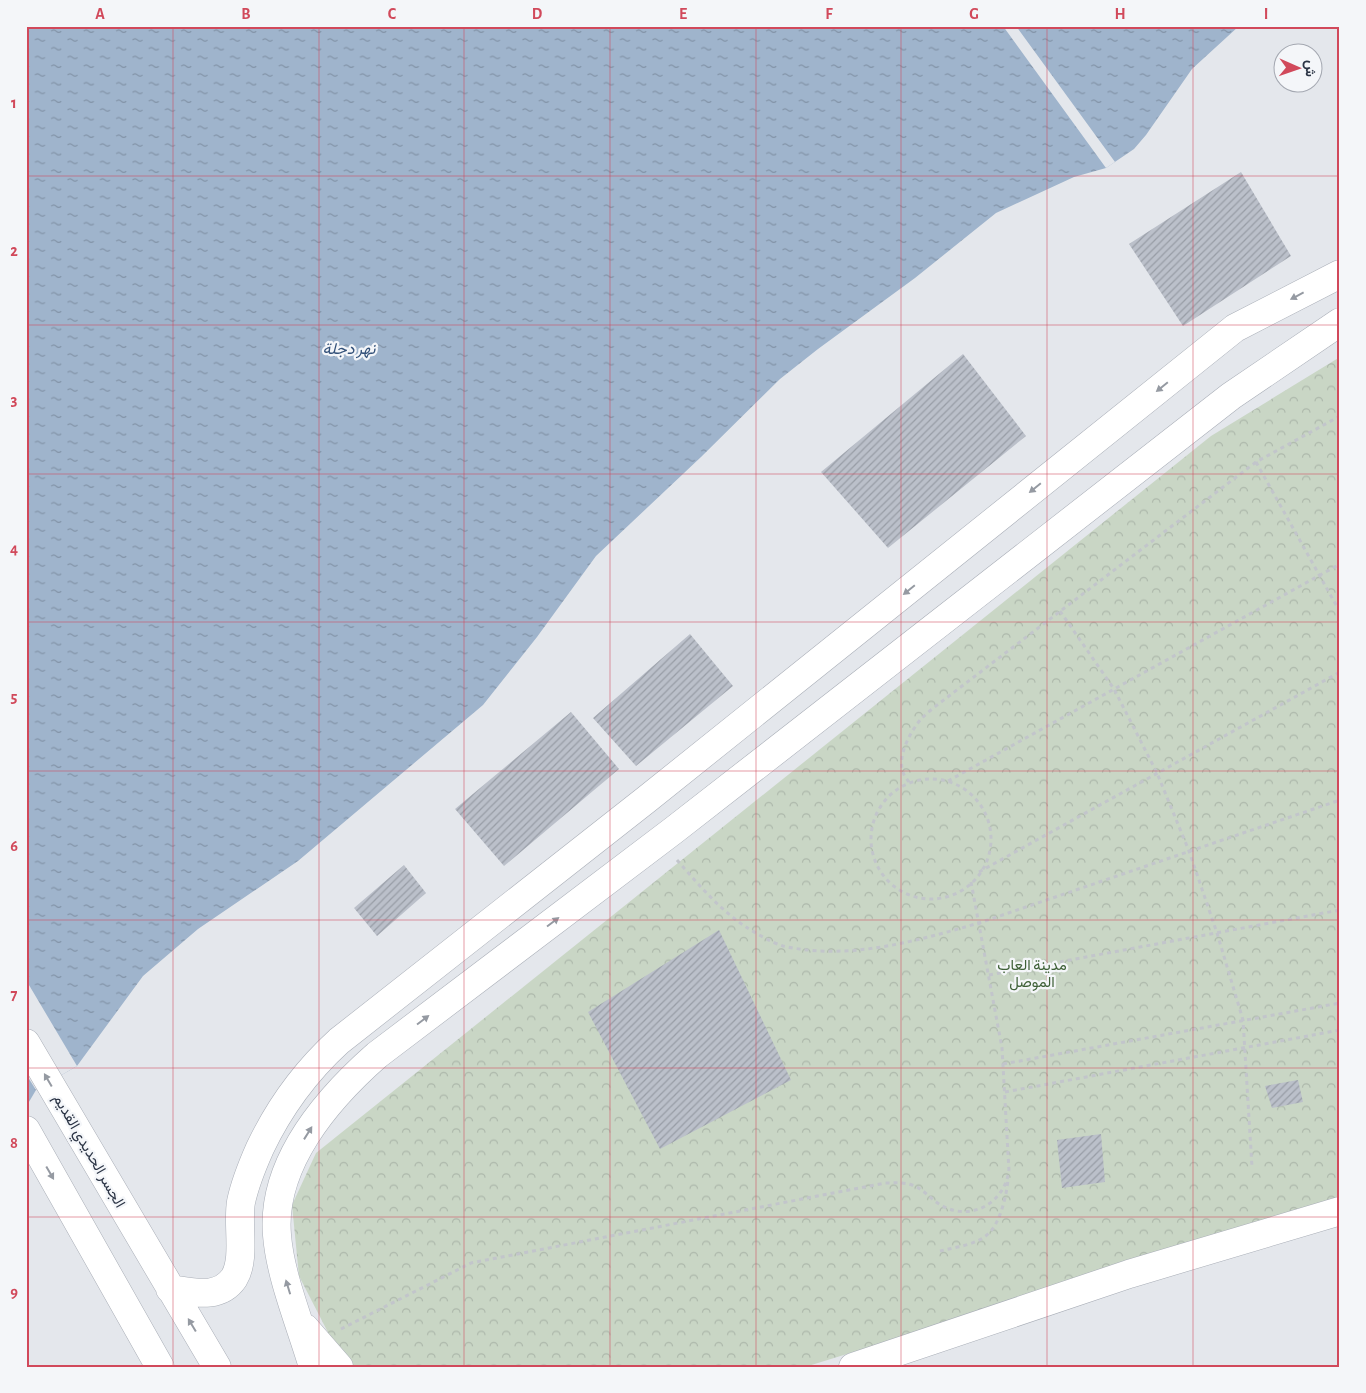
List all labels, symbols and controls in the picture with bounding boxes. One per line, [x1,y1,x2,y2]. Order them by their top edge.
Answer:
text: A [95,6,105,22]
text: B [241,6,251,22]
text: C [388,6,397,22]
text: D [532,6,543,22]
text: E [679,6,687,22]
text: F [825,6,833,22]
text: G [969,6,979,22]
text: H [1114,6,1126,22]
text: I [1264,6,1268,22]
north arrow [1274,42,1324,92]
text: ش [1302,60,1317,77]
text: 1 [11,95,17,111]
text: 2 [10,243,18,259]
one-way arrow [1289,292,1304,300]
water label: نهر دجلة [323,341,377,359]
one-way arrow [1156,381,1169,392]
text: 3 [11,392,18,408]
one-way arrow [1029,483,1042,494]
text: 4 [10,541,18,557]
one-way arrow [902,584,915,595]
text: 5 [11,689,18,705]
text: 6 [10,838,18,854]
one-way arrow [546,917,560,927]
park label: مدينة العاب الموصل [997,958,1067,991]
text: 7 [11,987,18,1003]
one-way arrow [417,1014,430,1025]
one-way arrow [43,1073,52,1087]
street label: الجسر الحديدي القديم [46,1092,128,1213]
one-way arrow [304,1126,313,1139]
text: 8 [10,1135,18,1151]
one-way arrow [46,1166,55,1179]
one-way arrow [284,1279,292,1294]
text: 9 [10,1284,18,1300]
one-way arrow [187,1318,196,1331]

